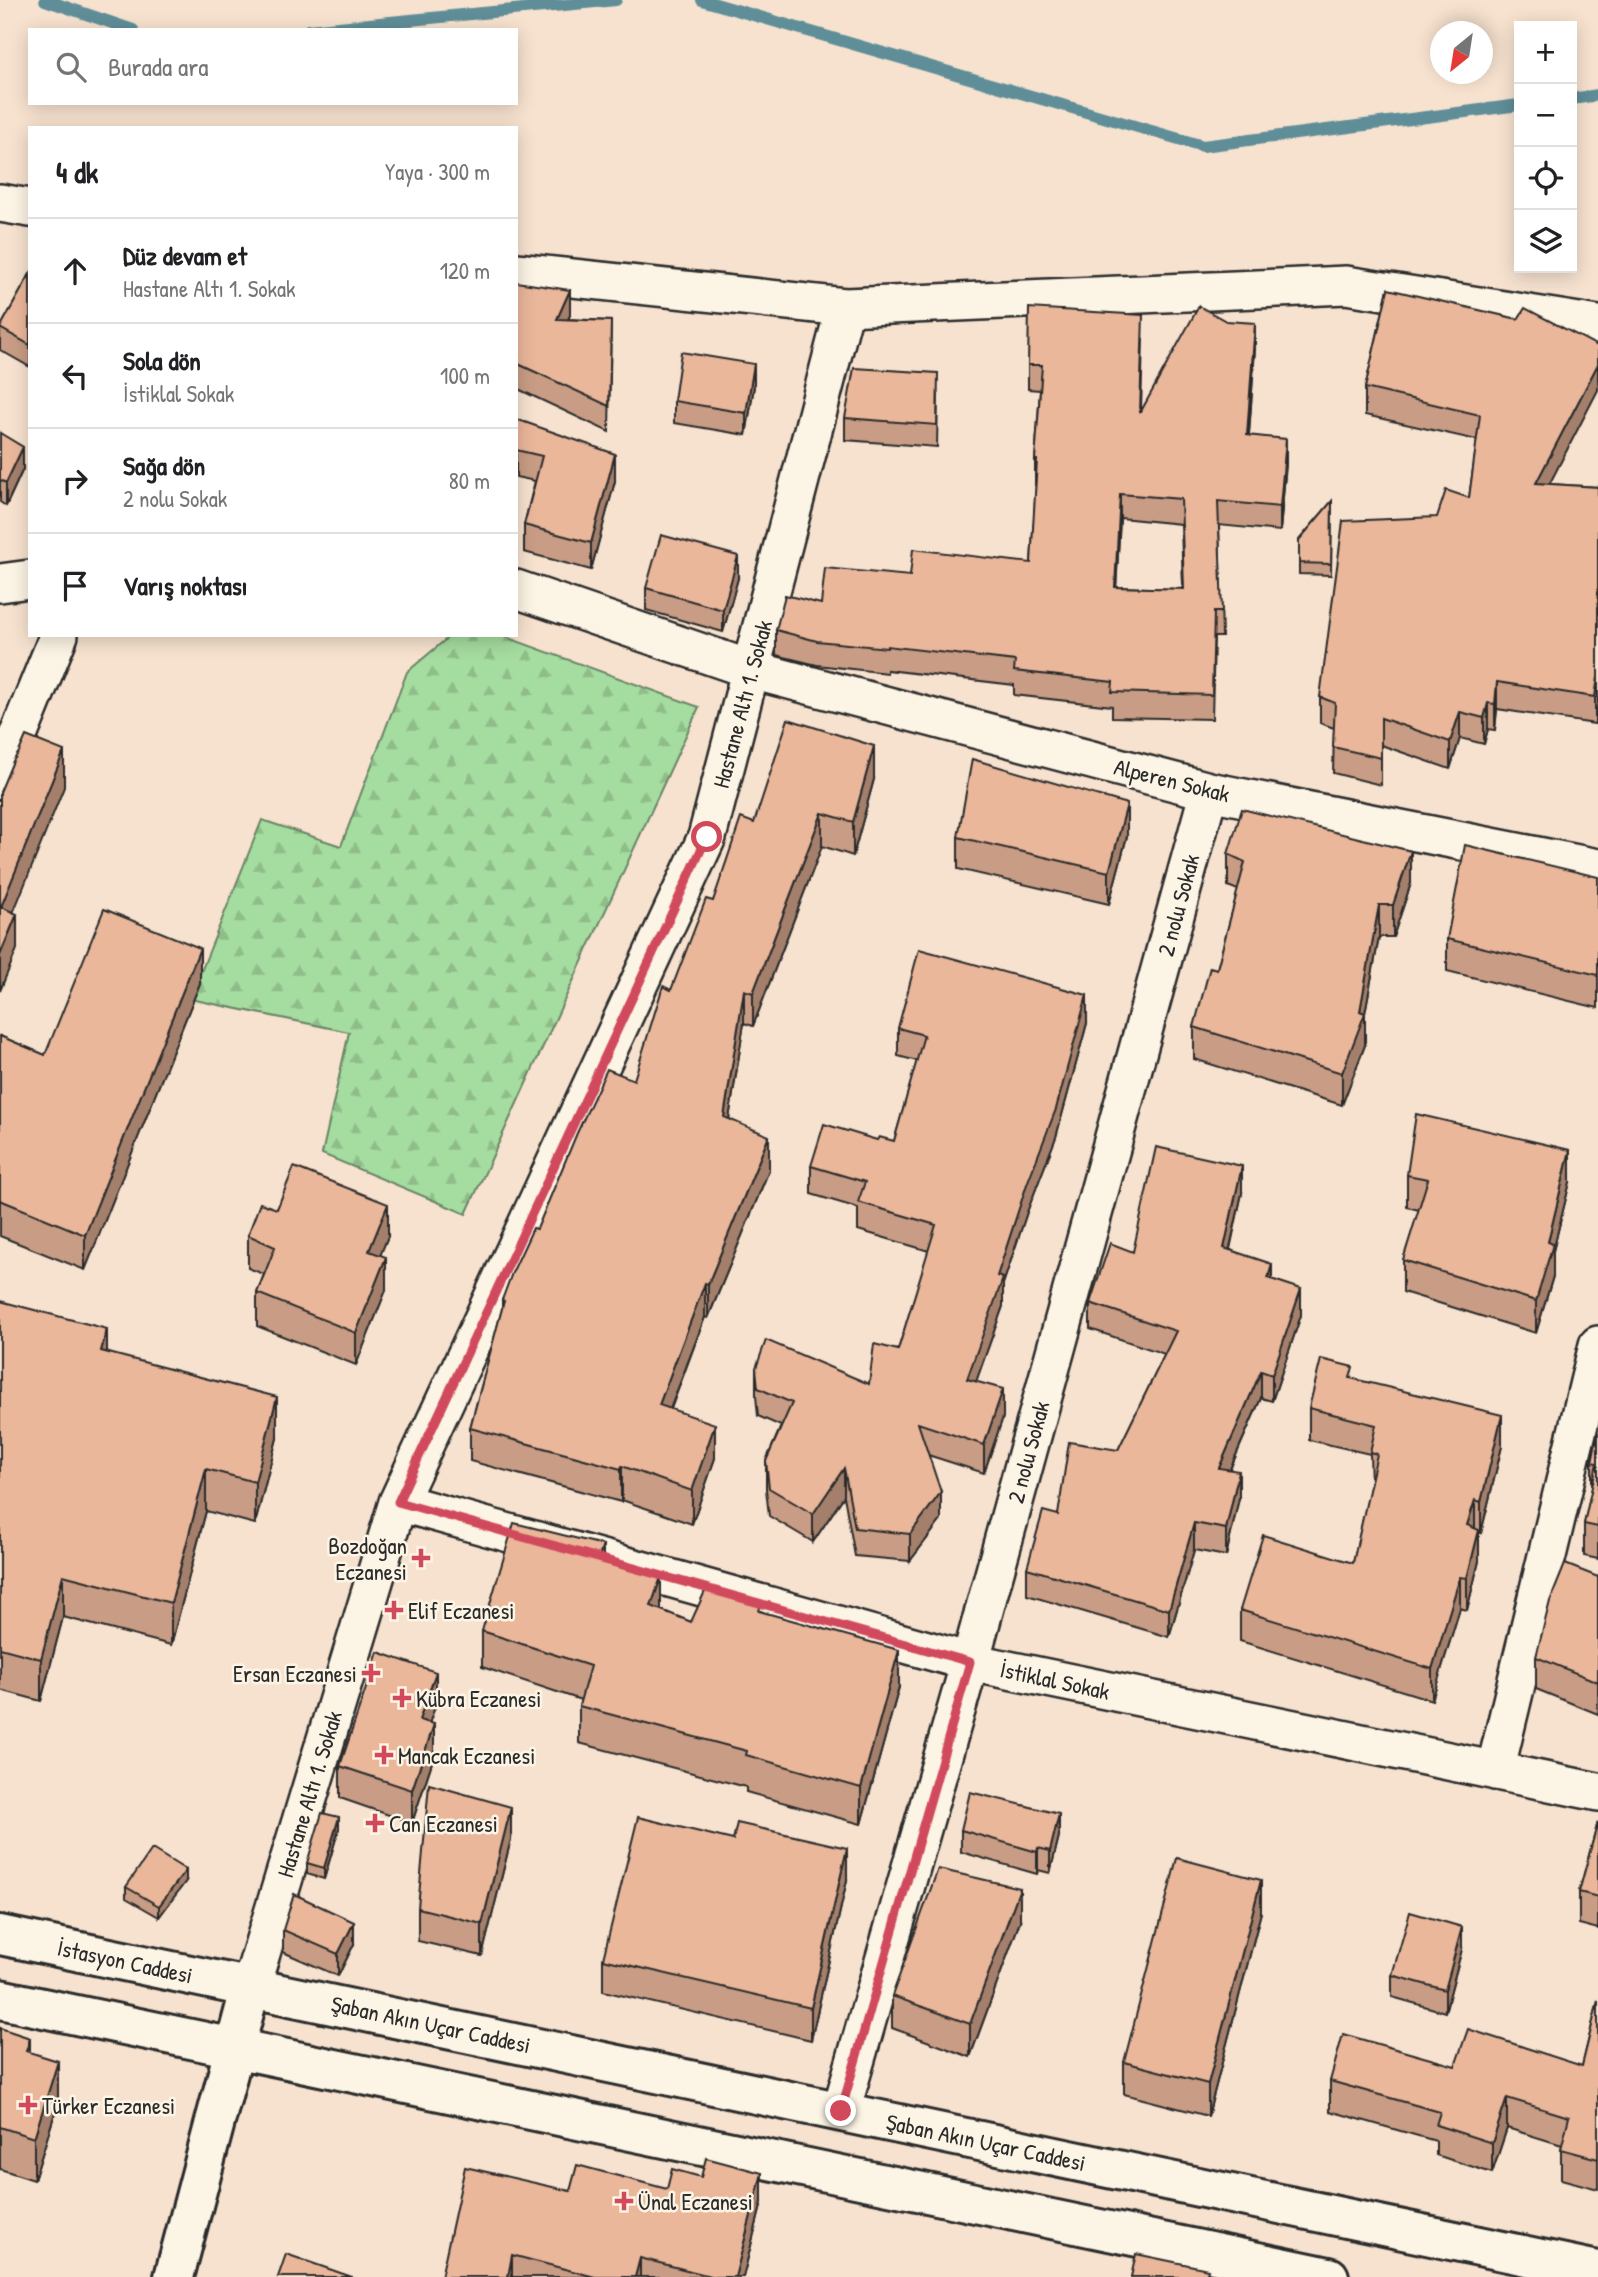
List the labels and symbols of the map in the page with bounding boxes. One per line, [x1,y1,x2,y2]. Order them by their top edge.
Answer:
north arrow [1430,21,1493,84]
street label: Hastane Altı 1. Sokak [705,616,779,791]
street label: Alperen Sokak [1111,751,1233,809]
route start [691,821,722,852]
street label: 2 nolu Sokak [1150,850,1207,959]
street label: 2 nolu Sokak [1000,1397,1057,1506]
place label: Bozdoğan Eczanesi [328,1530,407,1587]
marker: Bozdoğan Eczanesi [413,1550,429,1566]
place label: Elif Eczanesi [408,1595,515,1626]
marker: Elif Eczanesi [386,1602,402,1618]
street label: İstiklal Sokak [997,1653,1113,1707]
place label: Ersan Eczanesi [233,1658,357,1689]
marker: Ersan Eczanesi [363,1665,379,1681]
place label: Kübra Eczanesi [416,1683,541,1714]
marker: Kübra Eczanesi [394,1690,410,1706]
street label: Hastane Altı 1. Sokak [269,1707,349,1881]
place label: Mancak Eczanesi [398,1740,535,1771]
marker: Mancak Eczanesi [376,1747,392,1763]
place label: Can Eczanesi [389,1808,498,1839]
marker: Can Eczanesi [367,1815,383,1831]
street label: İstasyon Caddesi [55,1932,195,1990]
street label: Şaban Akın Uçar Caddesi [329,1988,533,2060]
place label: Türker Eczanesi [42,2090,175,2121]
route end [825,2095,856,2126]
marker: Türker Eczanesi [20,2097,36,2113]
street label: Şaban Akın Uçar Caddesi [884,2106,1088,2178]
place label: Ünal Eczanesi [638,2186,753,2217]
marker: Ünal Eczanesi [616,2193,632,2209]

